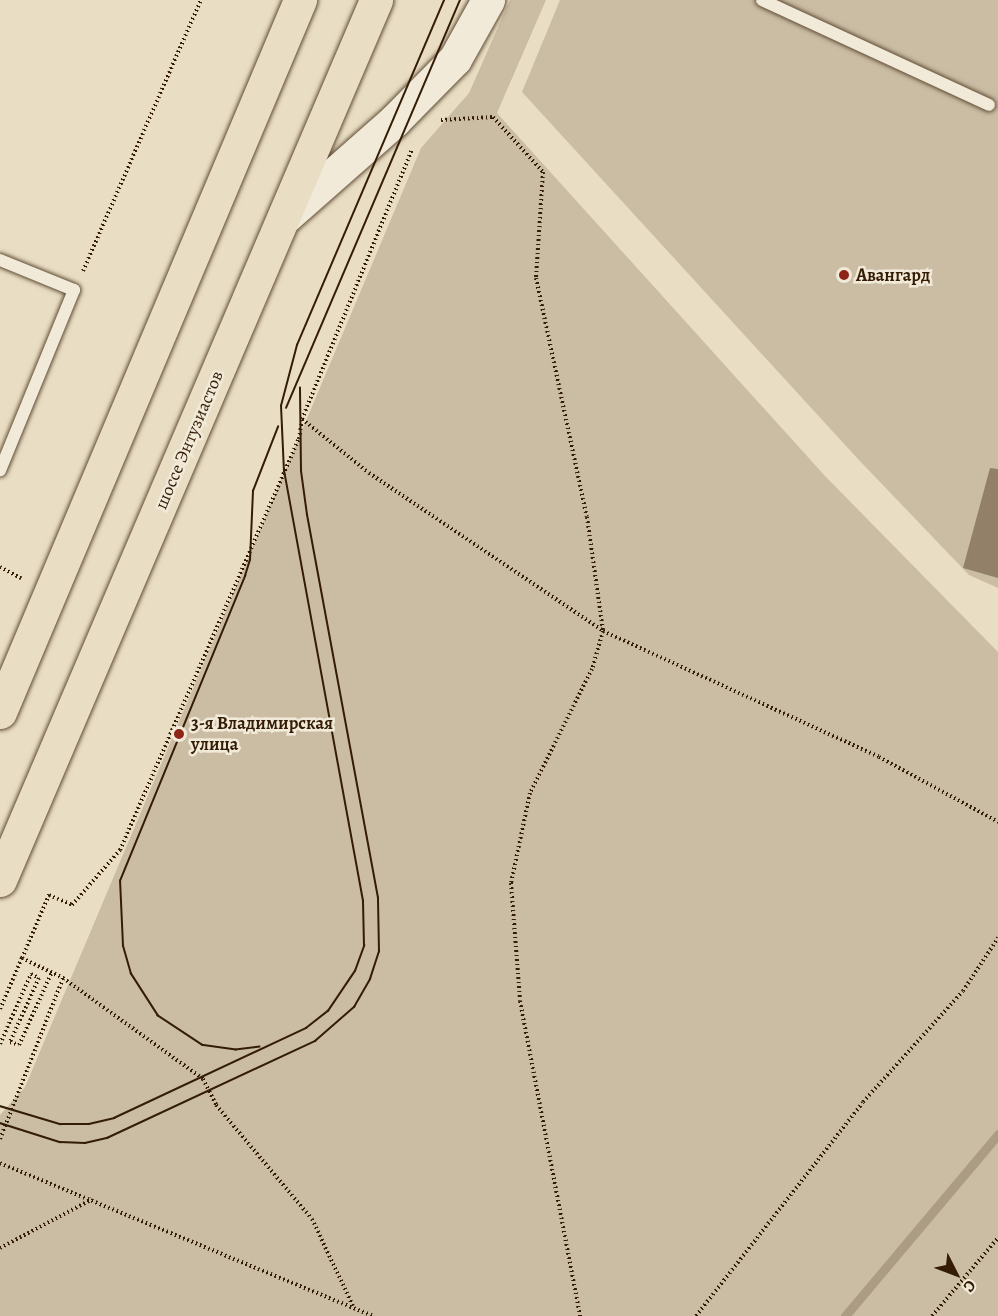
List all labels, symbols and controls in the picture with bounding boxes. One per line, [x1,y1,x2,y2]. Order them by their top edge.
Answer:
place label: Авангард [856,264,930,286]
marker: Авангард [837,268,851,282]
street label: шоссе Энтузиастов [150,367,228,513]
place label: 3-я Владимирская улица [191,713,333,756]
marker: 3-я Владимирская улица [172,727,186,741]
north arrow [926,1244,986,1304]
text: С [958,1275,981,1297]

